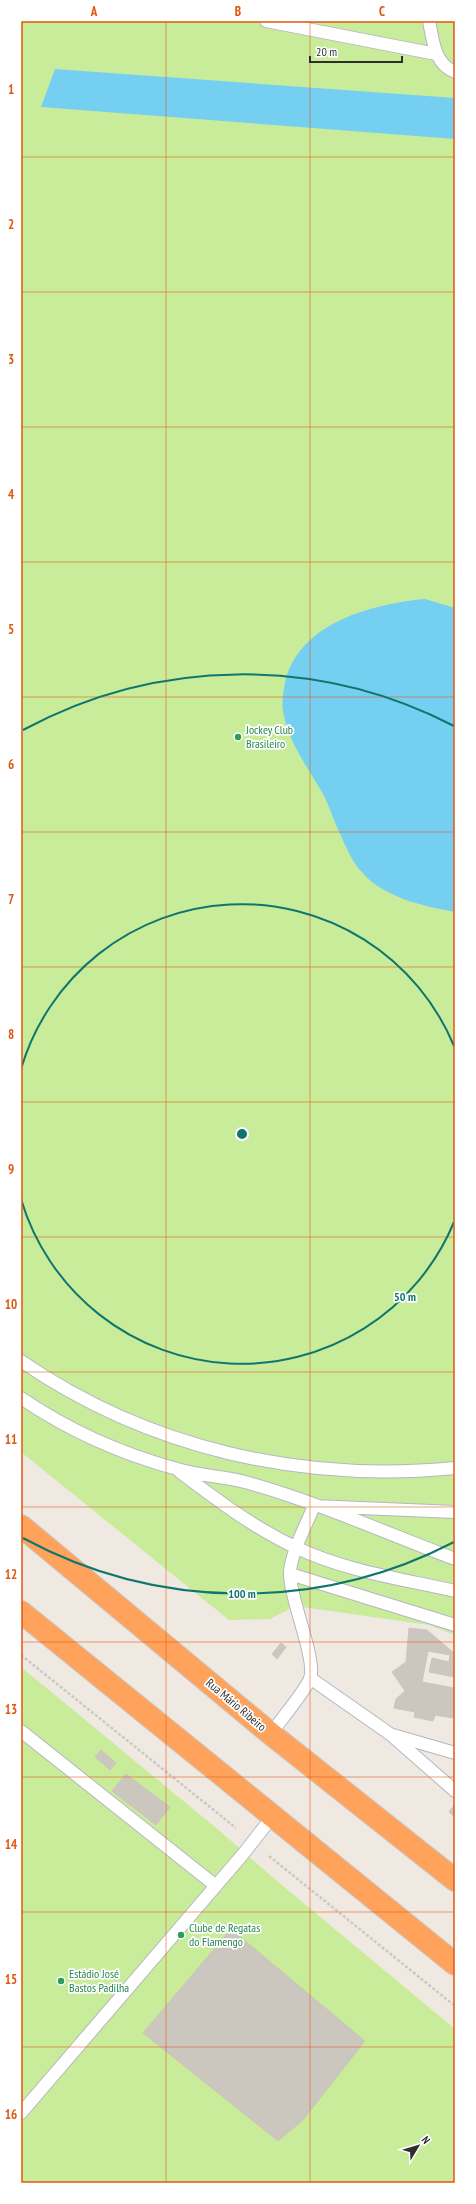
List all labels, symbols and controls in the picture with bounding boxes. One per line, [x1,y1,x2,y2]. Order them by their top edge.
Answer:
text: A [90,3,98,20]
text: B [235,3,241,20]
text: C [379,3,385,20]
scale bar [310,38,402,64]
text: 20 m [316,44,337,59]
text: 1 [8,81,14,98]
text: 2 [8,216,14,233]
text: 3 [8,351,14,368]
text: 4 [8,486,15,503]
text: 5 [8,621,14,638]
place label: Jockey Club Brasileiro [245,722,293,751]
marker: Jockey Club Brasileiro [233,732,243,742]
text: 6 [8,756,14,773]
text: 7 [8,891,14,908]
text: 8 [8,1026,14,1043]
centre of rings [235,1127,249,1141]
text: 9 [8,1161,14,1178]
text: 50 m [394,1289,416,1304]
text: 10 [5,1296,17,1313]
text: 11 [5,1431,17,1448]
text: 12 [5,1566,17,1583]
text: 100 m [228,1586,256,1601]
street label: Rua Mário Ribeiro [203,1675,269,1734]
text: 13 [5,1701,17,1718]
text: 14 [5,1836,18,1853]
place label: Clube de Regatas do Flamengo [189,1920,260,1949]
marker: Clube de Regatas do Flamengo [176,1930,186,1940]
place label: Estádio José Bastos Padilha [69,1966,129,1995]
text: 15 [5,1971,17,1988]
marker: Estádio José Bastos Padilha [56,1976,66,1986]
text: 16 [5,2106,17,2123]
north arrow [398,2126,438,2166]
text: N [419,2133,433,2147]

